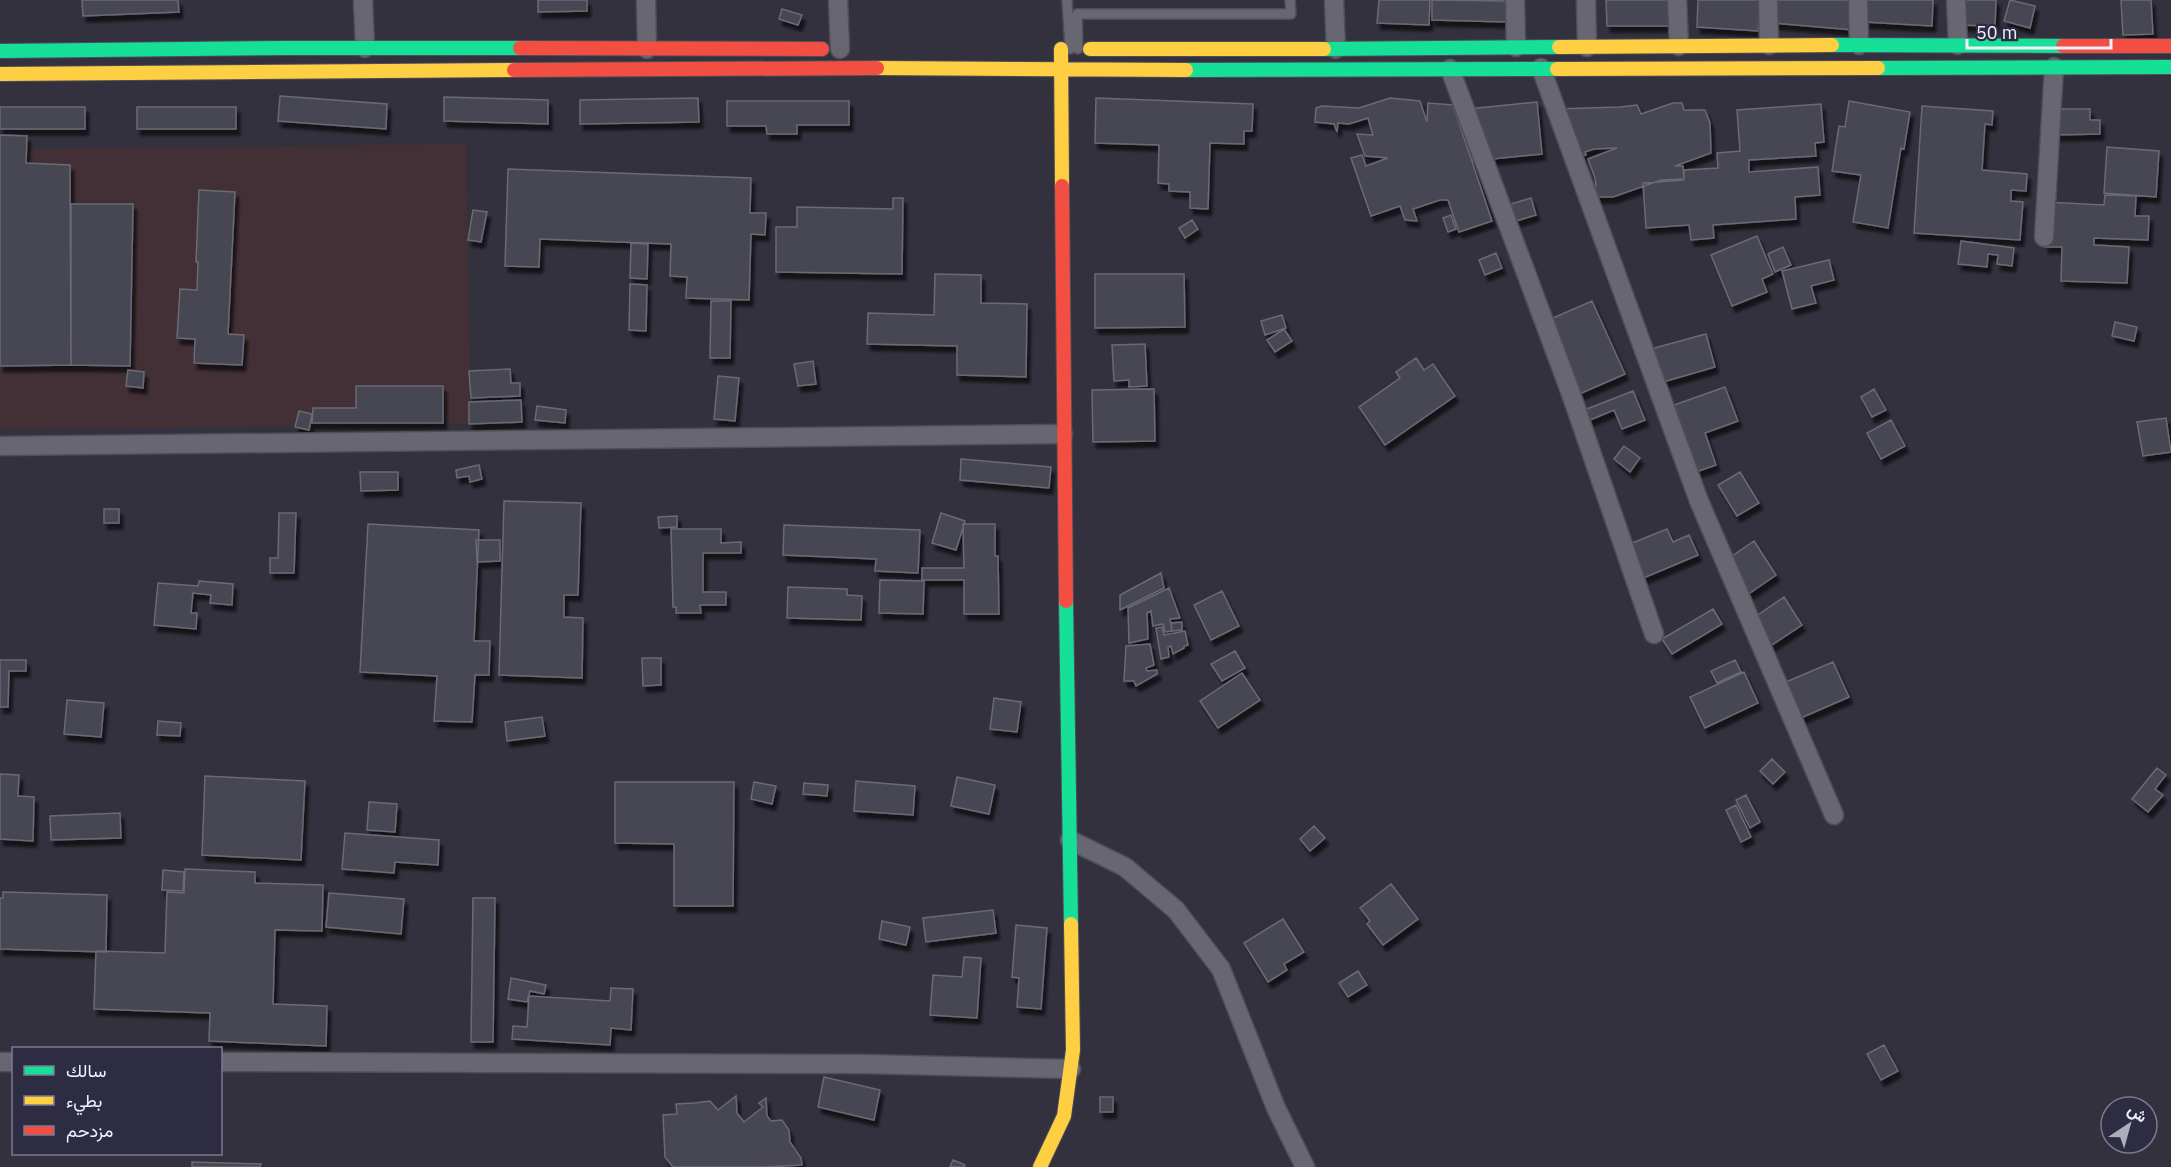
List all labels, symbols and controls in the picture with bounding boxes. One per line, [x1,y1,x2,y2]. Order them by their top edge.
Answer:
scale bar [1967,12,2111,50]
text: 50 m [1976,21,2018,44]
legend [12,1047,222,1155]
text: سالك [66,1059,106,1082]
text: بطيء [66,1089,102,1116]
north arrow [2099,1095,2159,1155]
text: ش [2124,1099,2151,1127]
text: مزدحم [66,1119,113,1143]

